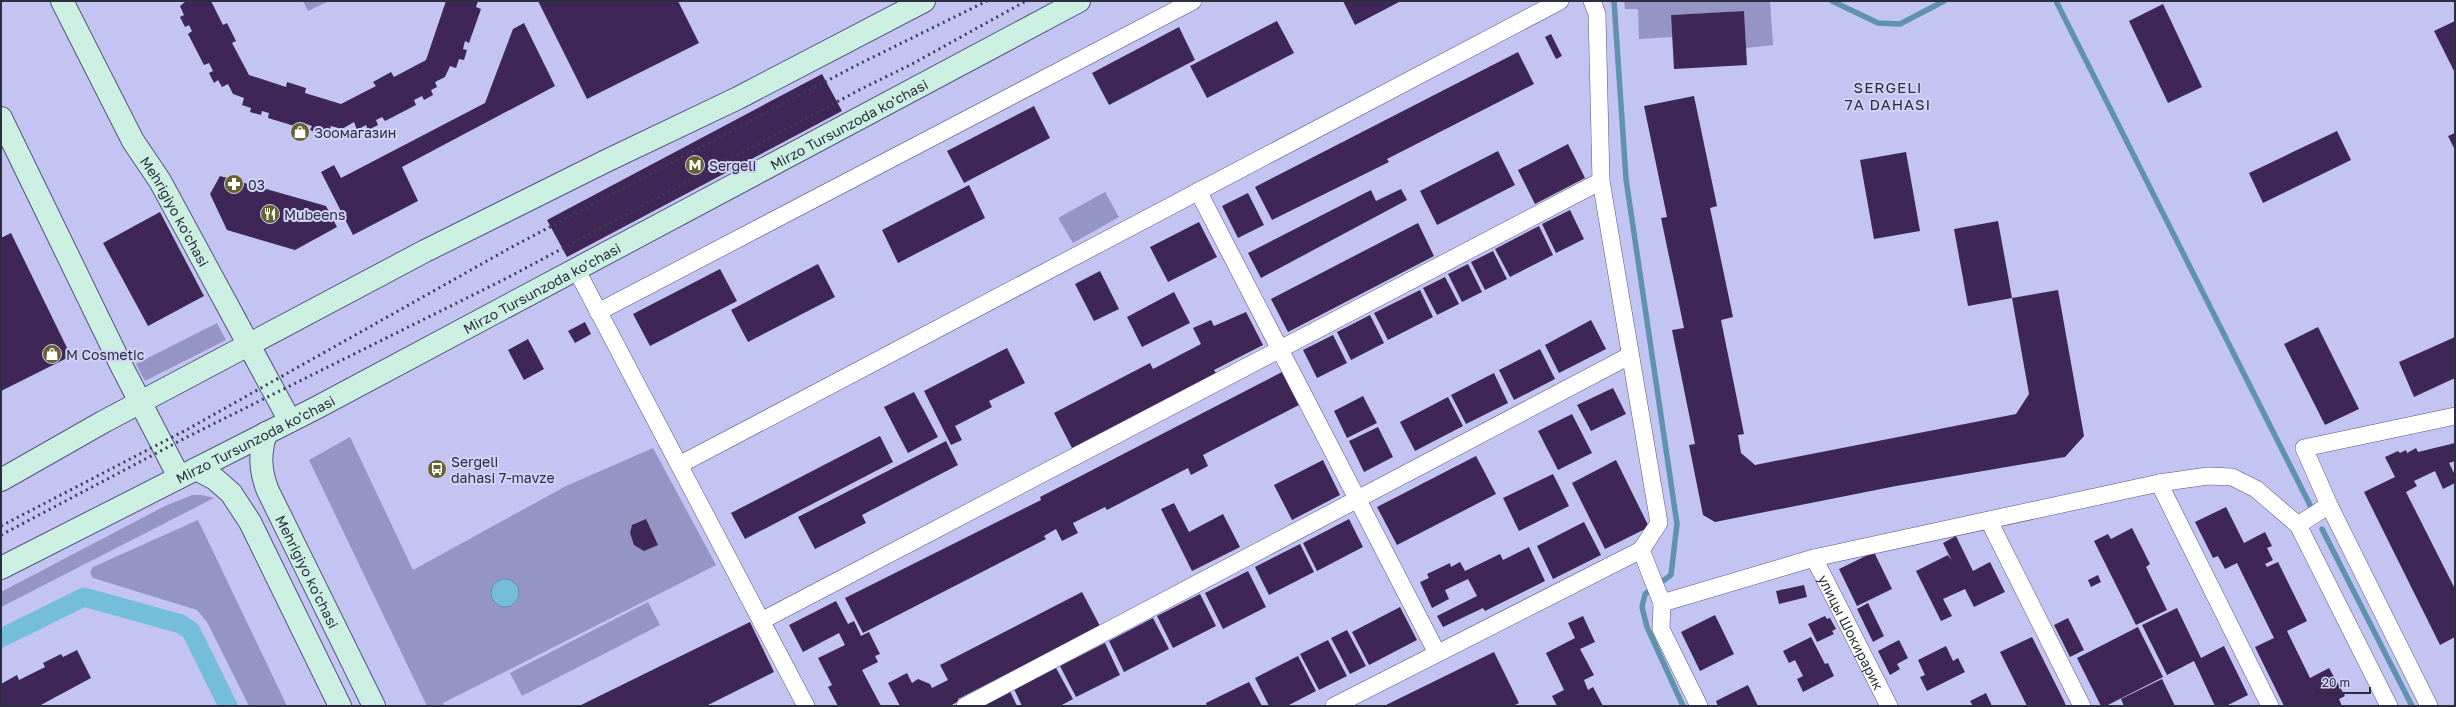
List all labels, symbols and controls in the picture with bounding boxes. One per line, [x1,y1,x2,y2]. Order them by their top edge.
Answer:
street label: Mirzo Tursunzoda ko'chasi [767,75,930,173]
district label: SERGELI 7A DAHASI [1845,78,1931,113]
shop icon: Зоомагазин [289,121,311,143]
place label: Зоомагазин [314,124,396,141]
street label: Mehrigiyo ko'chasi [137,153,213,269]
metro station icon: Sergeli [684,154,706,176]
place label: Sergeli [709,157,756,174]
pharmacy icon: 03 [223,173,245,195]
place label: 03 [248,176,265,193]
restaurant icon: Mubeens [259,203,281,225]
place label: Mubeens [284,206,345,223]
street label: Mirzo Tursunzoda ko'chasi [460,239,623,337]
shop icon: M Cosmetic [41,343,63,365]
place label: M Cosmetic [66,346,145,363]
street label: Mirzo Tursunzoda ko'chasi [173,391,337,486]
place label: Sergeli dahasi 7-mavze [451,453,555,486]
bus stop icon: Sergeli dahasi 7-mavze [426,458,448,480]
street label: Mehrigiyo ko'chasi [273,512,343,631]
street label: улицы Шокирарик [1815,571,1888,693]
scale bar [2316,669,2370,695]
text: 20 m [2322,675,2350,690]

